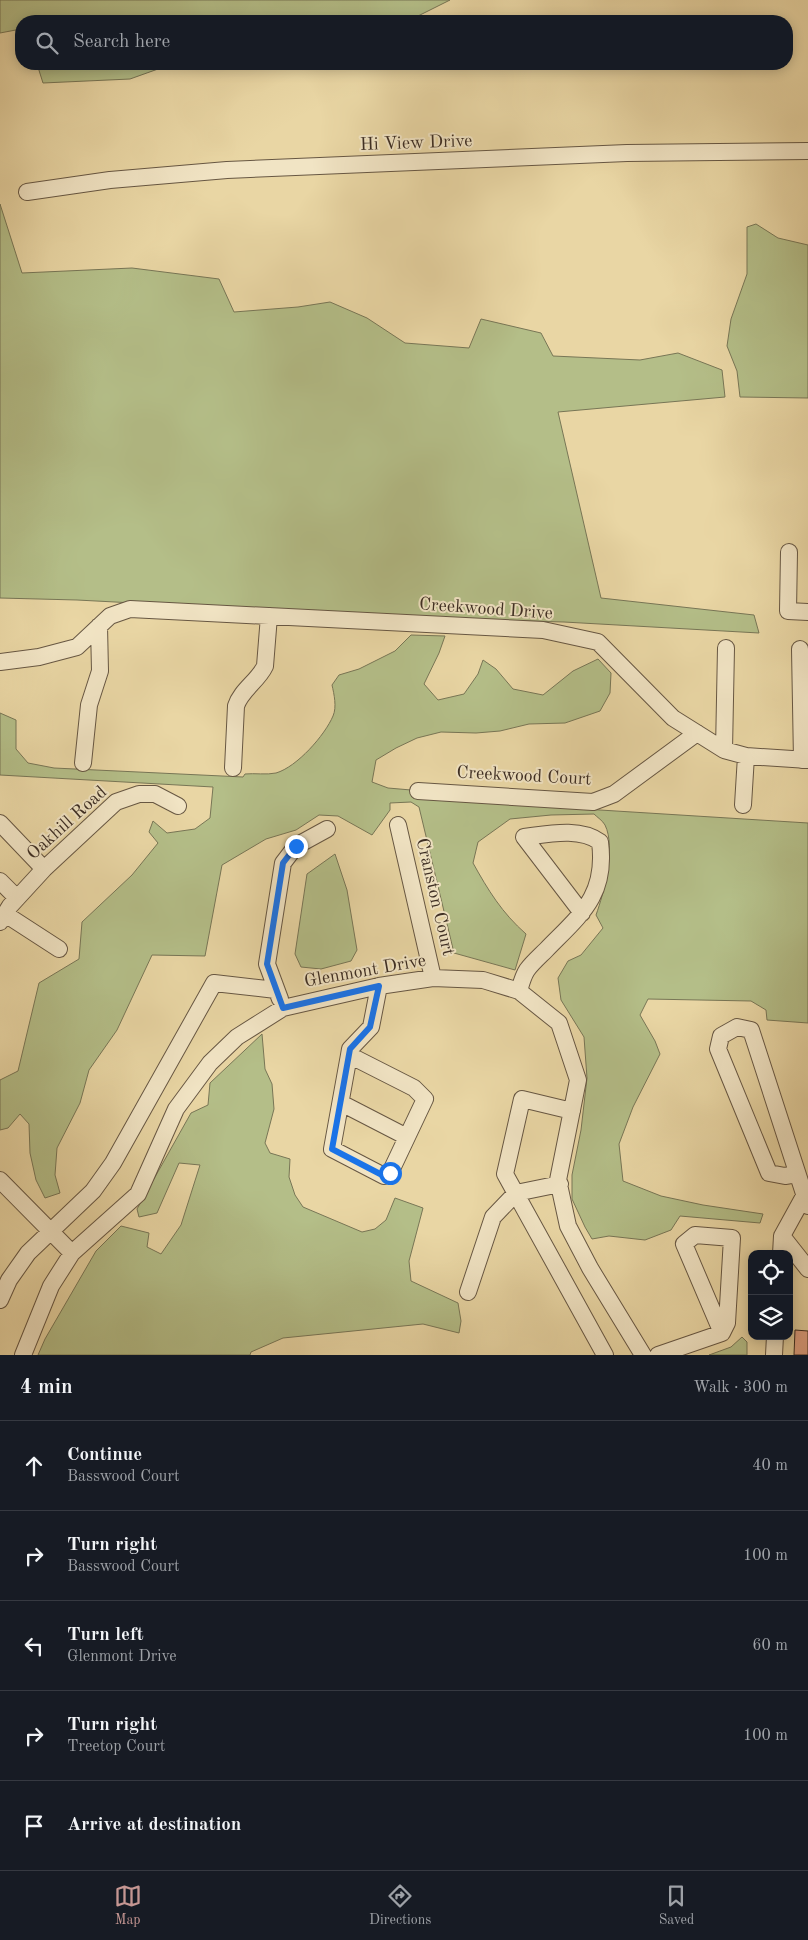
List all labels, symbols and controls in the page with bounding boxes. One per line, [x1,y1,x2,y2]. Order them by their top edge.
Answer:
search box [15,15,793,70]
icon: search [33,29,61,57]
text: Search here [73,33,170,52]
street label: Hi View Drive [359,132,473,154]
street label: Creekwood Drive [419,595,553,623]
street label: Creekwood Court [456,763,592,789]
street label: Oakhill Road [24,783,110,863]
route end [285,835,308,858]
street label: Cranston Court [413,836,457,958]
street label: Glenmont Drive [303,951,427,991]
route start [379,1162,402,1185]
map controls [748,1250,793,1340]
button: locate [748,1250,793,1295]
button: layers [748,1295,793,1340]
text: 4 min [20,1377,73,1398]
text: Walk · 300 m [693,1380,788,1396]
text: Continue [67,1446,142,1465]
icon: ahead [20,1452,48,1480]
text: 40 m [752,1458,788,1474]
text: Basswood Court [67,1469,180,1485]
text: Turn right [67,1536,157,1555]
icon: right [20,1542,48,1570]
text: 100 m [743,1548,788,1564]
text: Basswood Court [67,1559,180,1575]
text: Turn left [67,1626,144,1645]
icon: left [20,1632,48,1660]
text: 60 m [752,1638,788,1654]
text: Glenmont Drive [67,1649,177,1665]
text: Turn right [67,1716,157,1735]
icon: right [20,1722,48,1750]
text: 100 m [743,1728,788,1744]
text: Treetop Court [67,1739,165,1755]
icon: arrive [20,1812,48,1840]
text: Arrive at destination [67,1816,241,1835]
tab: Map [114,1882,142,1929]
tab: Directions [369,1882,431,1929]
tab: Saved [659,1882,694,1929]

